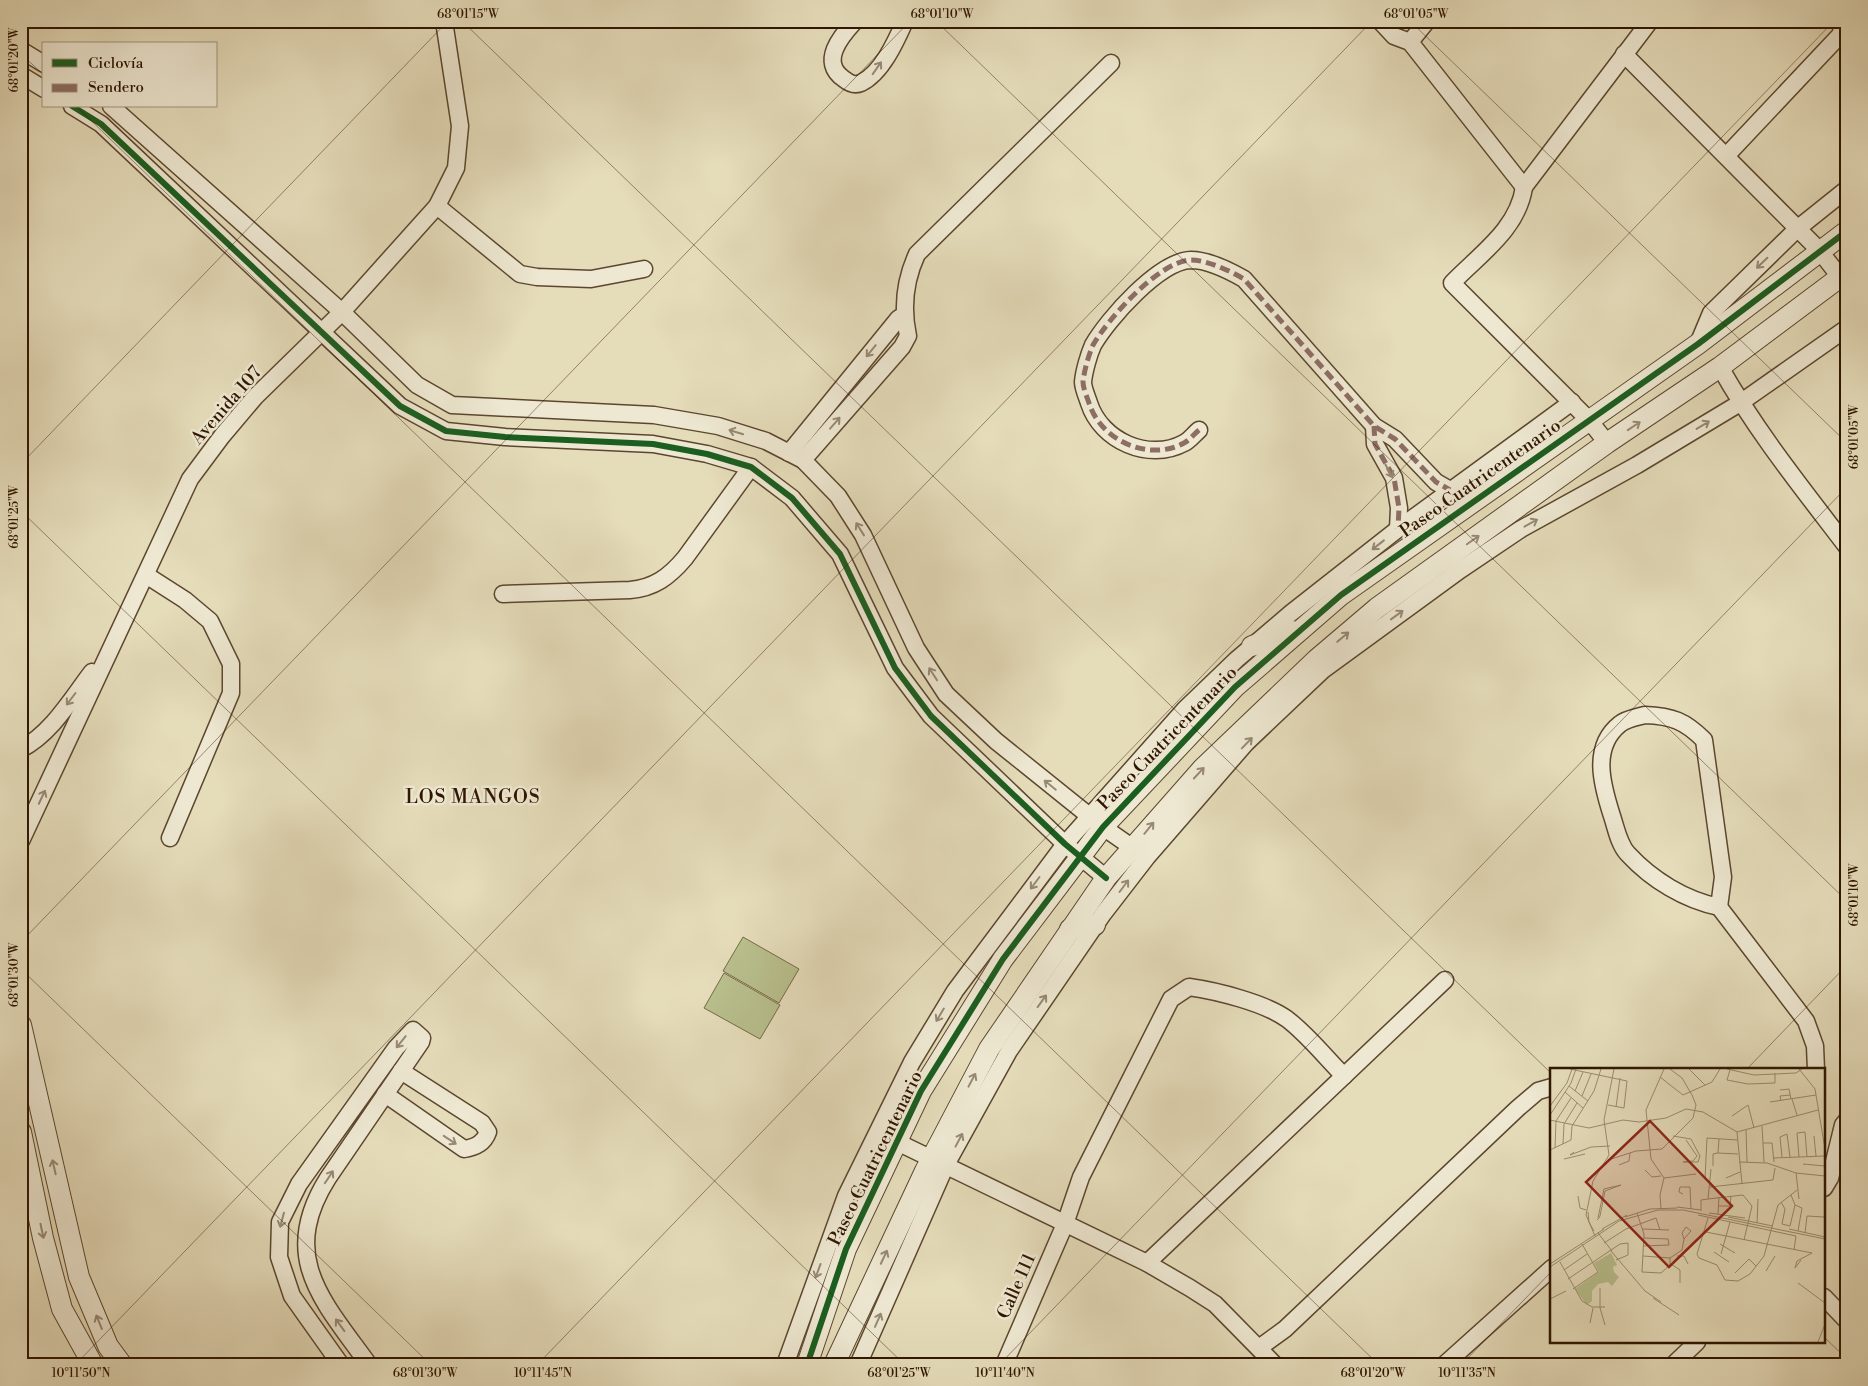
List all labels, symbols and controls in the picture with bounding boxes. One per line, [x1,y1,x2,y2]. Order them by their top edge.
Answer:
text: 68°01'15"W [437,7,500,22]
text: 68°01'10"W [911,7,975,22]
text: 68°01'05"W [1384,7,1449,22]
text: 68°01'20"W [7,26,22,92]
legend [42,42,218,108]
text: Ciclovía [88,54,144,73]
one-way arrow [872,61,882,75]
text: Sendero [88,78,144,97]
one-way arrow [1755,257,1768,269]
one-way arrow [866,344,877,357]
street label: Avenida 107 [185,361,267,450]
text: 68°01'05"W [1847,404,1862,469]
street label: Paseo Cuatricentenario [1395,414,1565,543]
one-way arrow [829,417,841,430]
one-way arrow [1695,420,1709,430]
one-way arrow [1626,421,1640,431]
one-way arrow [729,426,745,436]
one-way arrow [1385,463,1395,477]
text: 68°01'25"W [7,484,22,549]
one-way arrow [1523,518,1538,527]
one-way arrow [854,523,864,537]
one-way arrow [1466,535,1480,545]
one-way arrow [1371,540,1384,551]
one-way arrow [1390,610,1404,620]
one-way arrow [1336,632,1349,643]
street label: Paseo Cuatricentenario [1092,661,1242,815]
one-way arrow [928,667,938,681]
one-way arrow [66,692,76,706]
one-way arrow [1241,736,1253,749]
one-way arrow [1193,766,1205,779]
one-way arrow [1044,780,1057,791]
district label: LOS MANGOS [405,785,541,809]
one-way arrow [38,790,47,805]
one-way arrow [1144,822,1155,835]
text: 68°01'10"W [1847,862,1862,926]
one-way arrow [1030,876,1041,889]
one-way arrow [1119,880,1130,893]
text: 68°01'30"W [7,942,22,1007]
one-way arrow [1037,994,1047,1008]
one-way arrow [935,1007,945,1021]
one-way arrow [395,1035,406,1048]
street label: Paseo Cuatricentenario [823,1067,928,1249]
inset map [1550,1068,1826,1344]
one-way arrow [968,1073,977,1088]
one-way arrow [955,1133,964,1148]
one-way arrow [442,1135,456,1145]
one-way arrow [49,1159,58,1175]
one-way arrow [324,1170,334,1184]
one-way arrow [277,1212,286,1228]
one-way arrow [38,1223,47,1239]
one-way arrow [880,1250,890,1265]
street label: Calle 111 [992,1250,1041,1323]
one-way arrow [813,1263,822,1279]
one-way arrow [873,1313,883,1328]
one-way arrow [93,1315,103,1330]
one-way arrow [335,1318,345,1332]
text: 10°11'50"N [52,1366,110,1381]
text: 68°01'30"W [393,1366,458,1381]
text: 10°11'45"N [514,1366,572,1381]
text: 68°01'25"W [867,1366,932,1381]
text: 10°11'40"N [975,1366,1035,1381]
text: 68°01'20"W [1341,1366,1407,1381]
text: 10°11'35"N [1438,1366,1496,1381]

